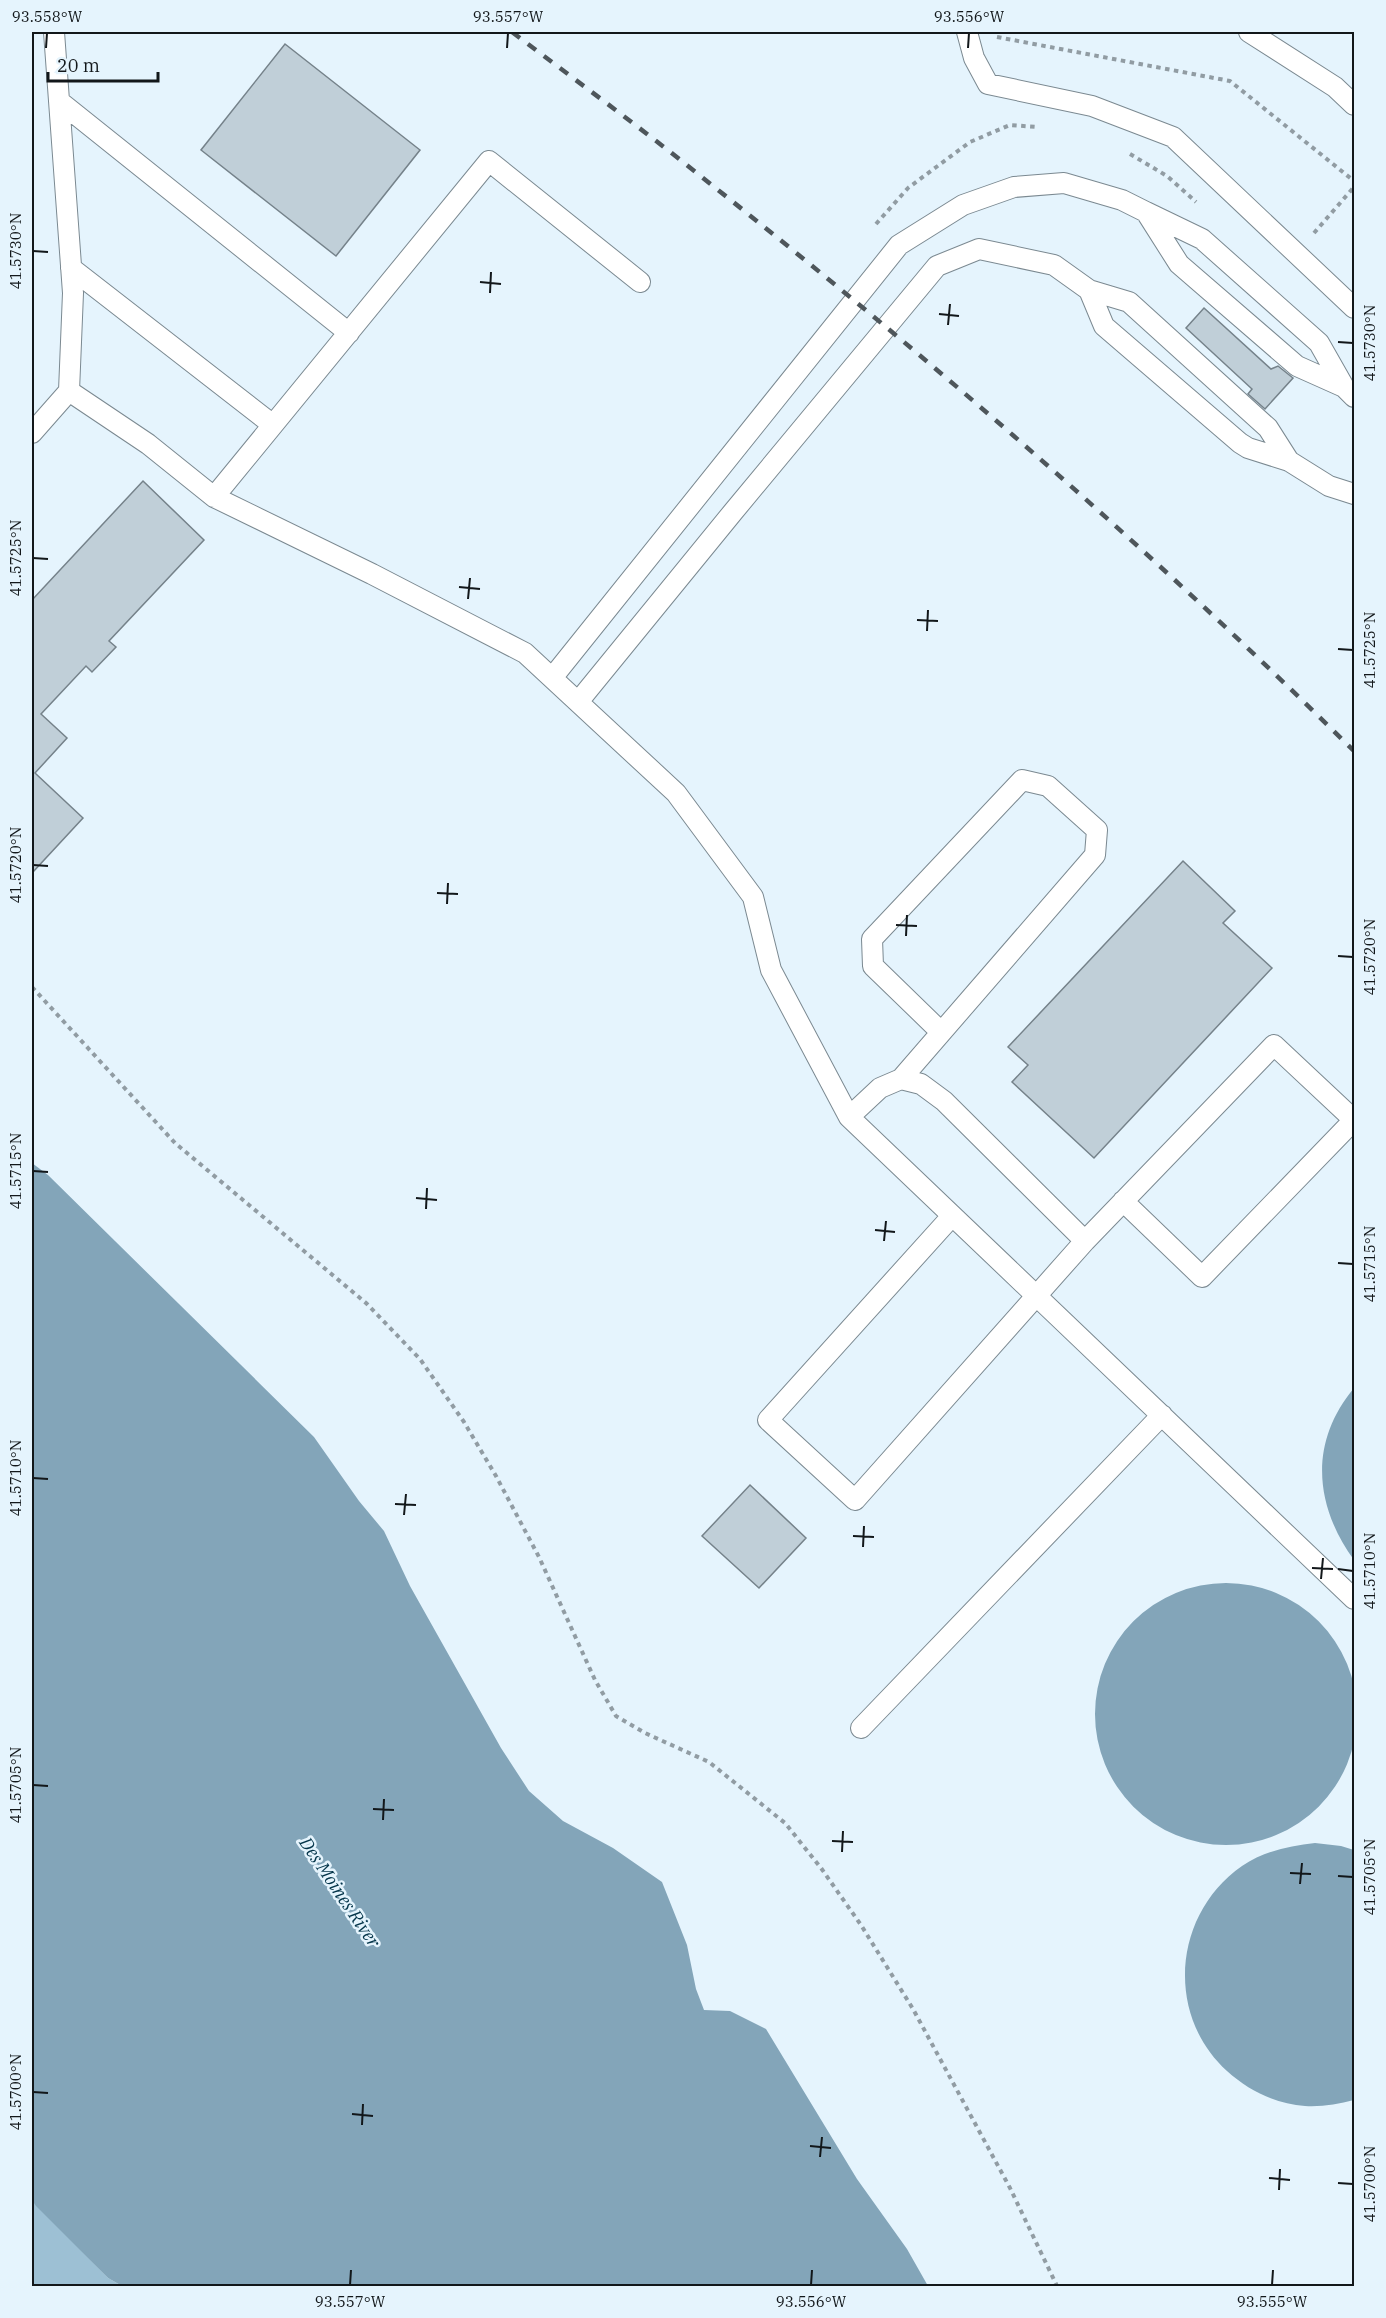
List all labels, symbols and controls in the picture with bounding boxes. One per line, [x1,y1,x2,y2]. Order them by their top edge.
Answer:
text: 93.558°W [12,7,83,26]
text: 93.557°W [473,7,544,26]
text: 93.556°W [934,7,1005,26]
scale bar [48,45,158,83]
text: 20 m [57,54,100,77]
text: 41.5730°N [6,213,25,289]
text: 41.5730°N [1360,305,1379,381]
text: 41.5725°N [6,520,25,596]
text: 41.5725°N [1360,612,1379,688]
text: 41.5720°N [6,827,25,903]
text: 41.5720°N [1360,919,1379,995]
text: 41.5715°N [6,1133,25,1209]
text: 41.5715°N [1360,1226,1379,1302]
text: 41.5710°N [6,1440,25,1516]
text: 41.5710°N [1360,1533,1379,1609]
text: 41.5705°N [6,1747,25,1823]
water label: Des Moines River [294,1831,386,1953]
text: 41.5705°N [1360,1839,1379,1915]
text: 41.5700°N [6,2054,25,2130]
text: 41.5700°N [1360,2146,1379,2222]
text: 93.557°W [315,2292,386,2311]
text: 93.556°W [776,2292,847,2311]
text: 93.555°W [1237,2292,1308,2311]

